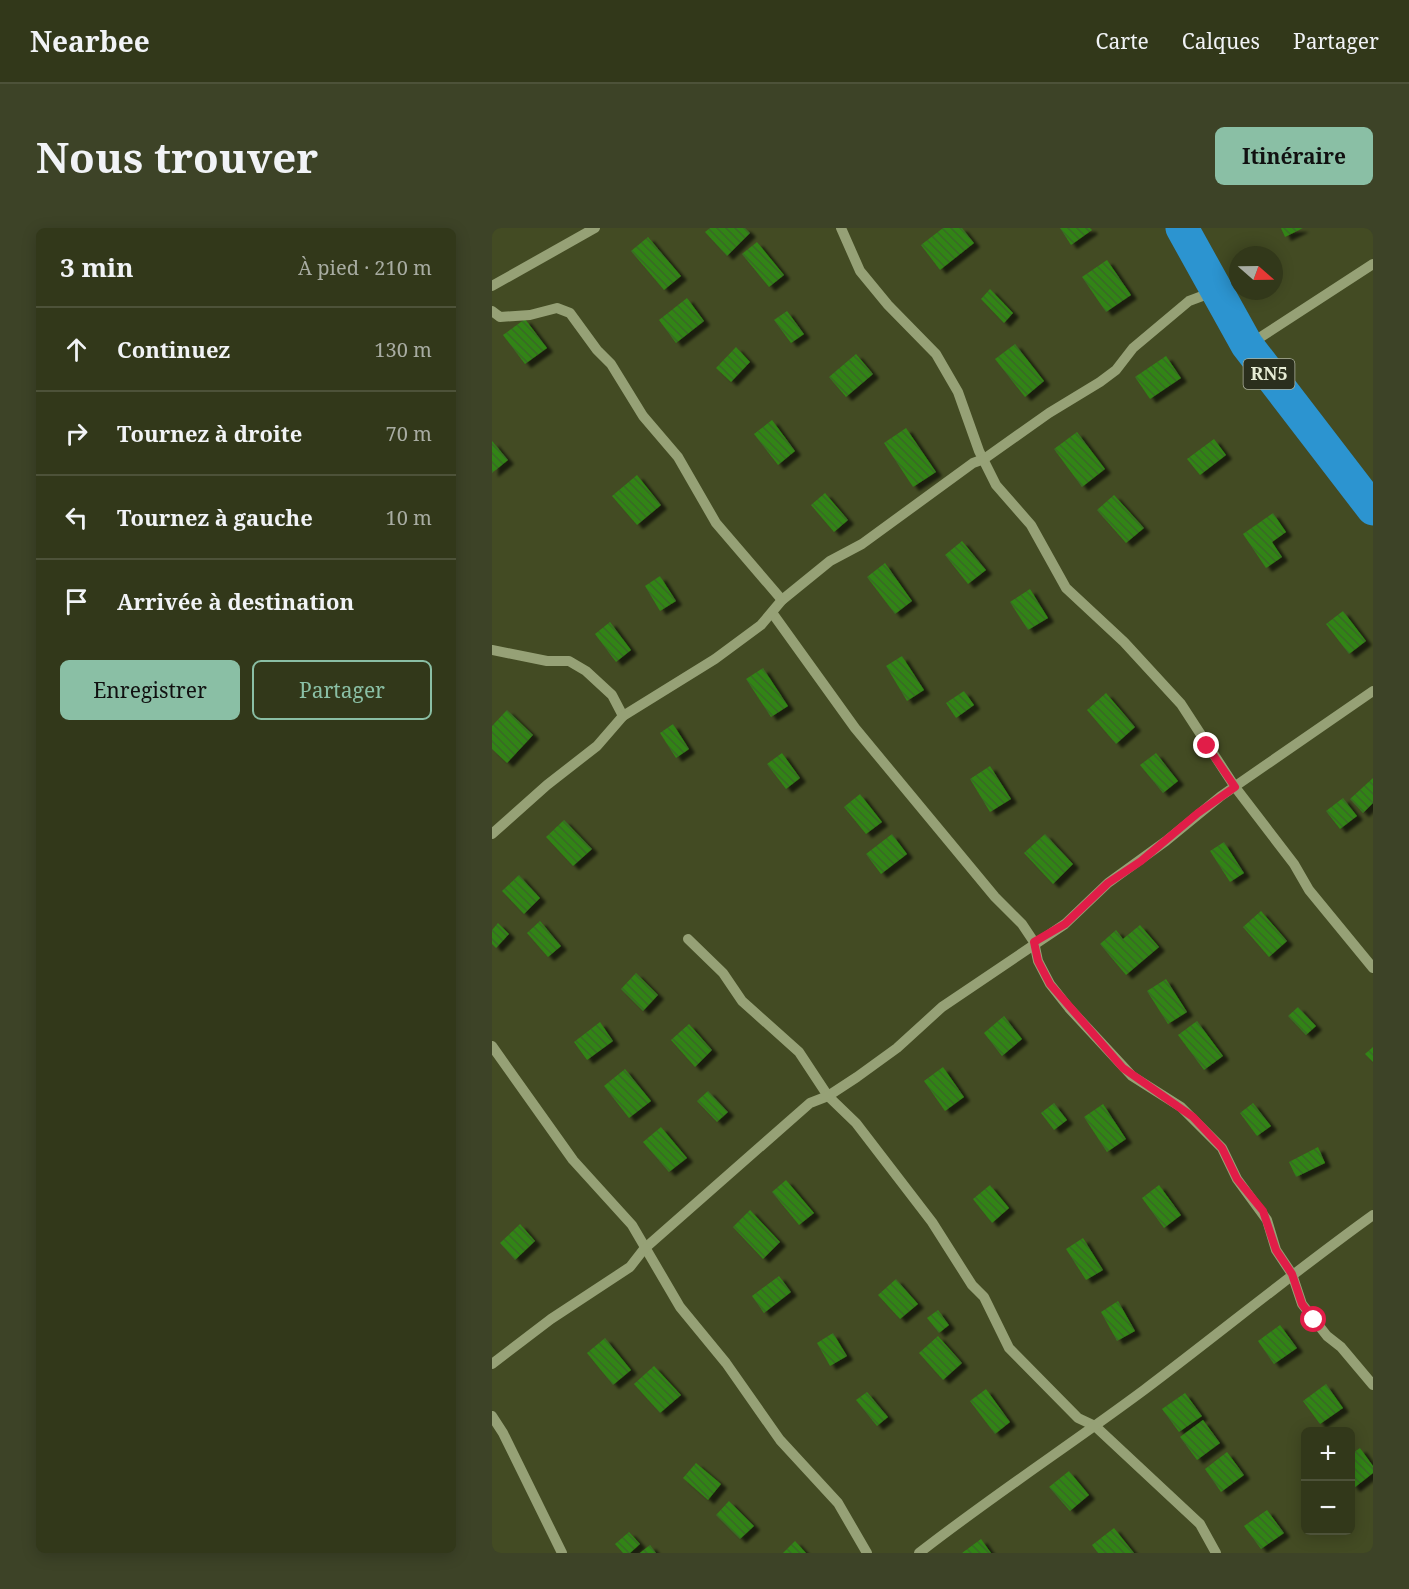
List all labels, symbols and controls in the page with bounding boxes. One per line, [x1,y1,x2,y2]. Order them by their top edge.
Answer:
text: Nearbee [30,22,150,60]
text: Carte [1096,27,1149,55]
text: Calques [1182,27,1260,55]
text: Partager [1293,27,1379,55]
button: Itinéraire [1215,127,1373,185]
text: Nous trouver [36,128,318,185]
north arrow [1229,246,1283,300]
text: 3 min [60,249,134,285]
text: À pied · 210 m [298,254,432,281]
icon: ahead [60,333,93,366]
text: Continuez [117,334,230,364]
text: 130 m [374,336,432,363]
road number: RN5 [1244,359,1294,389]
icon: right [60,417,93,450]
text: Tournez à droite [117,418,302,448]
text: 70 m [386,420,432,447]
icon: left [60,501,93,534]
text: Tournez à gauche [117,502,313,532]
text: 10 m [386,504,432,531]
icon: arrive [60,585,93,618]
text: Arrivée à destination [117,586,354,616]
button: Enregistrer [60,660,240,720]
button: Partager [252,660,432,720]
route end [1193,732,1219,758]
route start [1300,1306,1326,1332]
map controls [1301,1427,1355,1535]
button: + [1301,1427,1355,1481]
button: − [1301,1481,1355,1535]

